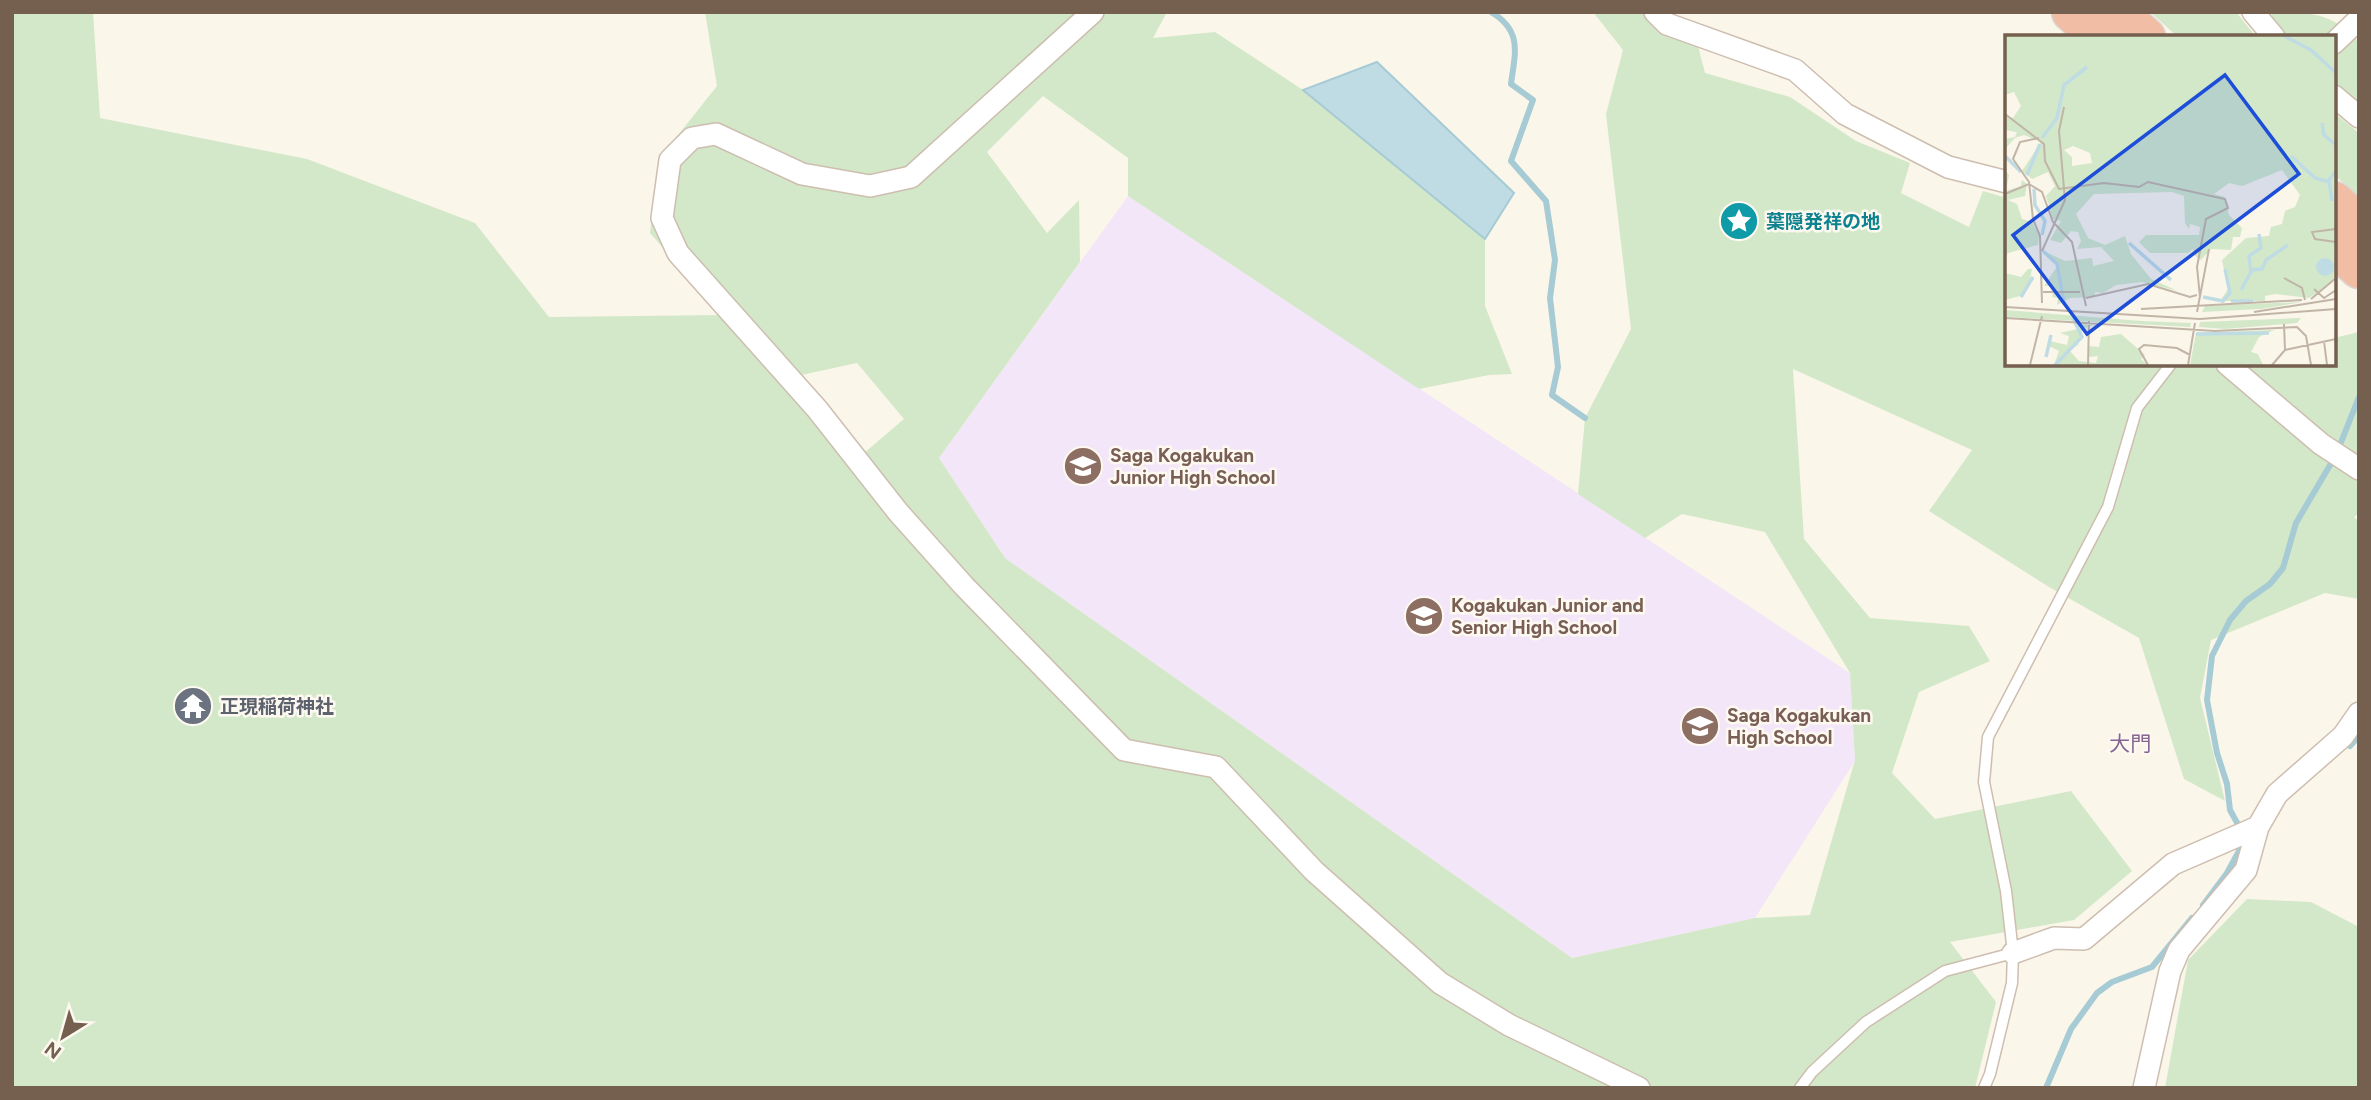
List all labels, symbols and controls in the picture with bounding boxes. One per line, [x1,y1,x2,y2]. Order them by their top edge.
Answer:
inset map [2005,35,2336,366]
place icon: 葉隠発祥の地 [1718,200,1760,242]
place label: 葉隠発祥の地 [1766,210,1880,233]
place label: Saga Kogakukan Junior High School [1110,444,1275,489]
school or university icon: Saga Kogakukan Junior High School [1062,445,1104,487]
place label: Kogakukan Junior and Senior High School [1451,594,1644,639]
school or university icon: Kogakukan Junior and Senior High School [1403,595,1445,637]
temple icon: 正現稲荷神社 [172,685,214,727]
place label: 正現稲荷神社 [220,695,334,718]
place label: Saga Kogakukan High School [1727,704,1871,749]
school or university icon: Saga Kogakukan High School [1679,705,1721,747]
district label: 大門 [2109,731,2151,756]
north arrow [28,1002,98,1072]
text: N [40,1037,66,1064]

